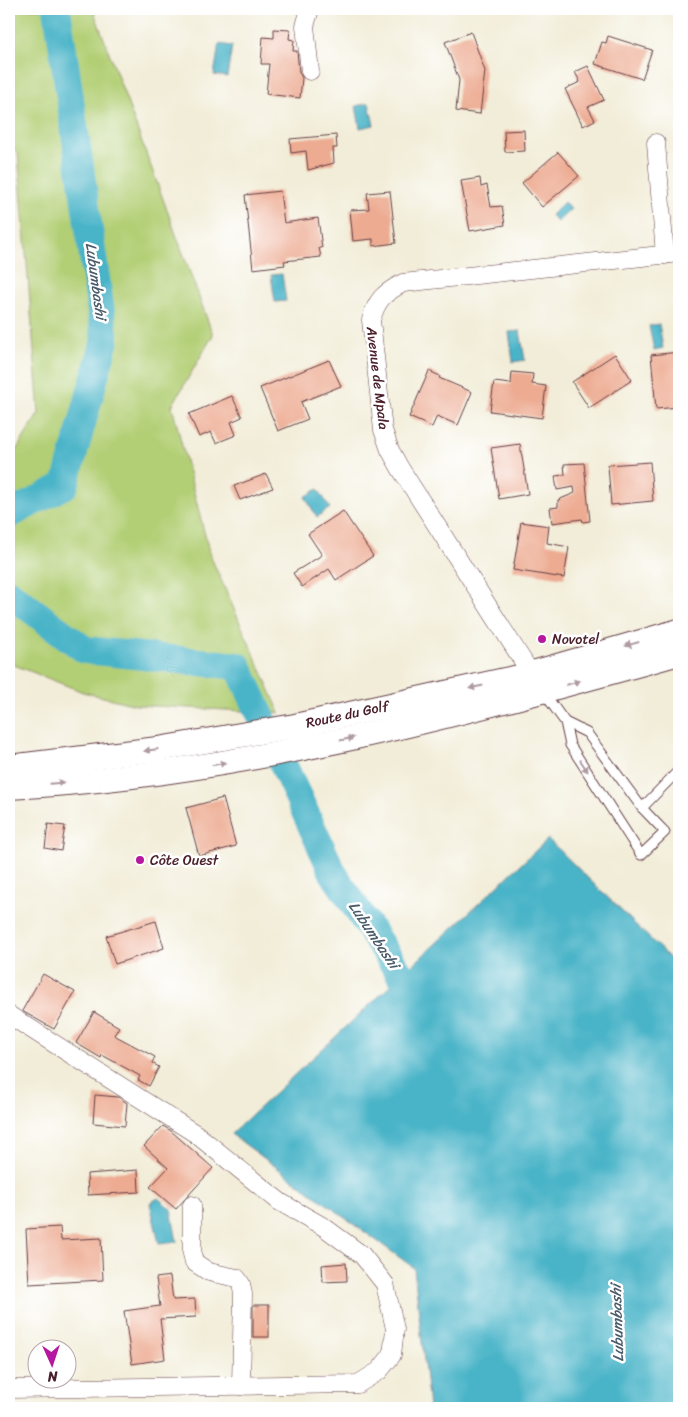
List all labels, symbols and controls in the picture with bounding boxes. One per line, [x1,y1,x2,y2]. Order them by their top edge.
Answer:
water label: Lubumbashi [78,241,115,324]
street label: Avenue de Mpala [359,324,396,431]
place label: Novotel [552,627,600,652]
marker: Novotel [536,633,548,645]
one-way arrow [625,641,640,649]
one-way arrow [565,679,580,687]
one-way arrow [467,683,483,691]
street label: Route du Golf [303,693,393,735]
one-way arrow [339,735,354,743]
one-way arrow [143,746,159,754]
one-way arrow [211,760,227,768]
one-way arrow [579,760,588,773]
one-way arrow [50,779,66,787]
place label: Côte Ouest [150,848,220,873]
marker: Côte Ouest [134,854,146,866]
water label: Lubumbashi [342,896,408,977]
water label: Lubumbashi [603,1281,631,1362]
north arrow [28,1340,78,1390]
text: N [47,1364,59,1389]

